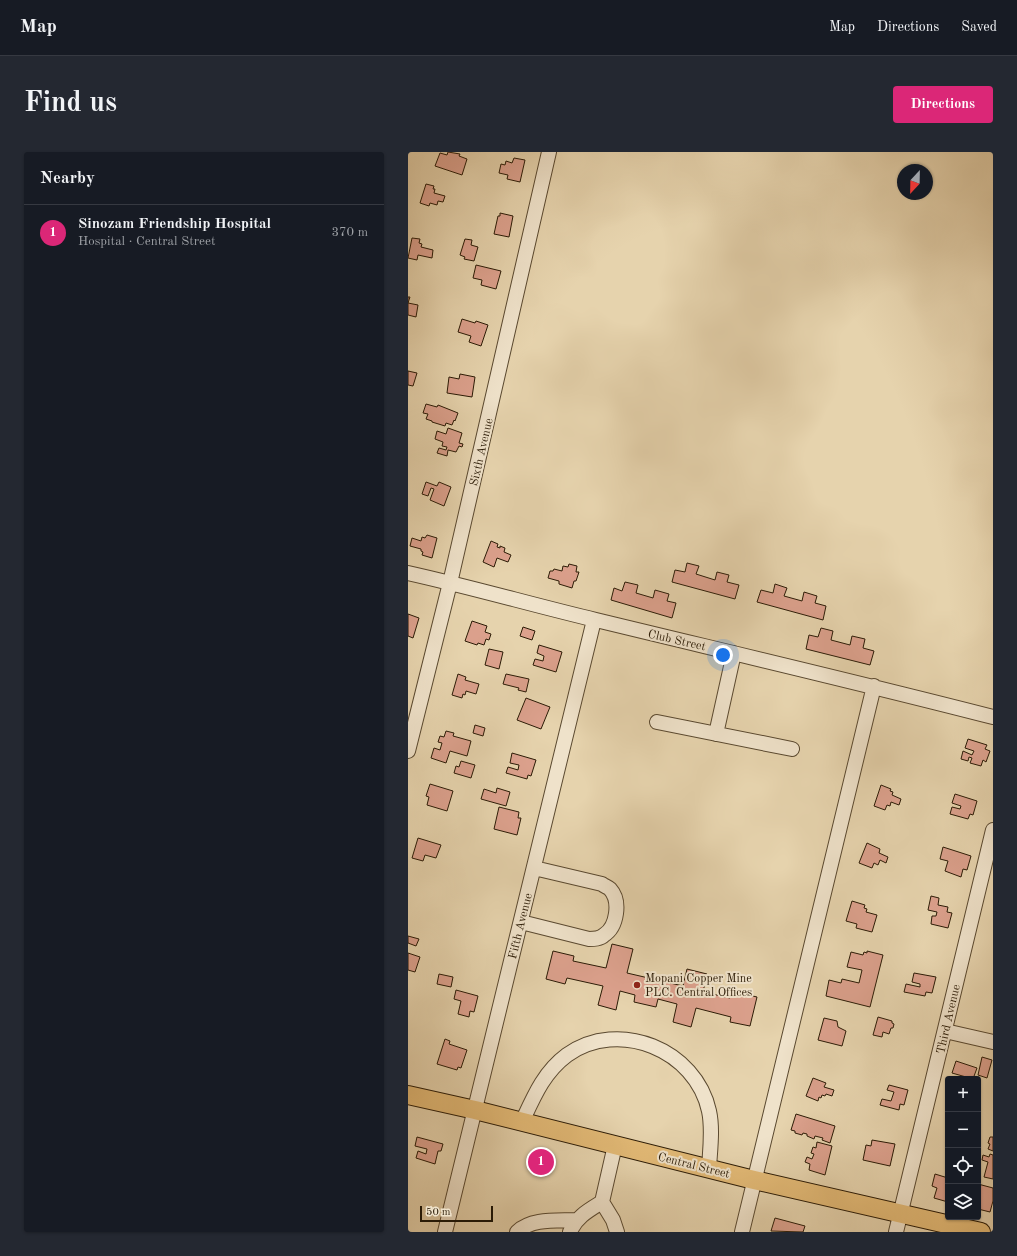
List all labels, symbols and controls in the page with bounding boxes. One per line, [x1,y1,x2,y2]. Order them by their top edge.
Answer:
text: Map [20,18,57,37]
text: Map [829,20,855,34]
text: Directions [877,20,939,34]
text: Saved [961,20,997,34]
button: Directions [893,86,993,123]
text: Find us [24,90,117,118]
north arrow [897,164,933,200]
text: Nearby [40,170,95,187]
text: Sinozam Friendship Hospital [78,217,271,232]
text: 1 [49,226,57,239]
text: 370 m [331,226,368,239]
text: Hospital · Central Street [78,235,216,248]
street label: Sixth Avenue [468,417,496,487]
street label: Club Street [647,628,707,653]
your location [713,645,733,665]
street label: Fifth Avenue [507,892,535,960]
place label: Mopani Copper Mine PLC. Central Offices [645,973,752,999]
marker: Mopani Copper Mine PLC. Central Offices [632,980,642,990]
street label: Third Avenue [935,983,963,1055]
map controls [945,1076,981,1220]
button: + [945,1076,981,1112]
button: − [945,1112,981,1148]
pin: 1 [528,1147,554,1177]
button: locate [945,1148,981,1184]
street label: Central Street [657,1151,731,1181]
button: layers [945,1184,981,1220]
scale bar [420,1204,493,1223]
text: 50 m [426,1207,451,1218]

